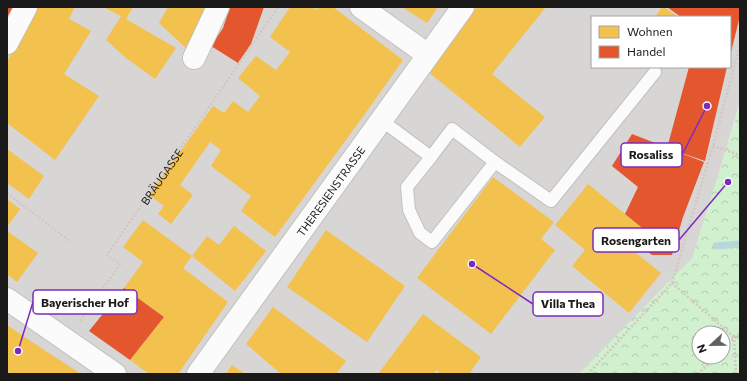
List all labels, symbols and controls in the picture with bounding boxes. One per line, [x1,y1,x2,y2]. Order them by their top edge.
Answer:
legend [591,16,731,68]
text: Wohnen [627,24,673,38]
text: Handel [627,44,665,58]
street label: THERESIENSTRASSE [293,143,367,238]
callout: Rosaliss [621,143,682,167]
street label: BRÄUGASSE [137,146,185,207]
text: Rosaliss [629,147,674,161]
callout: Rosengarten [593,228,679,252]
text: Rosengarten [601,233,671,247]
callout: Bayerischer Hof [33,290,137,314]
callout: Villa Thea [533,292,603,316]
text: Bayerischer Hof [41,295,129,309]
text: Villa Thea [541,296,595,310]
north arrow [691,325,731,365]
text: N [694,343,709,355]

